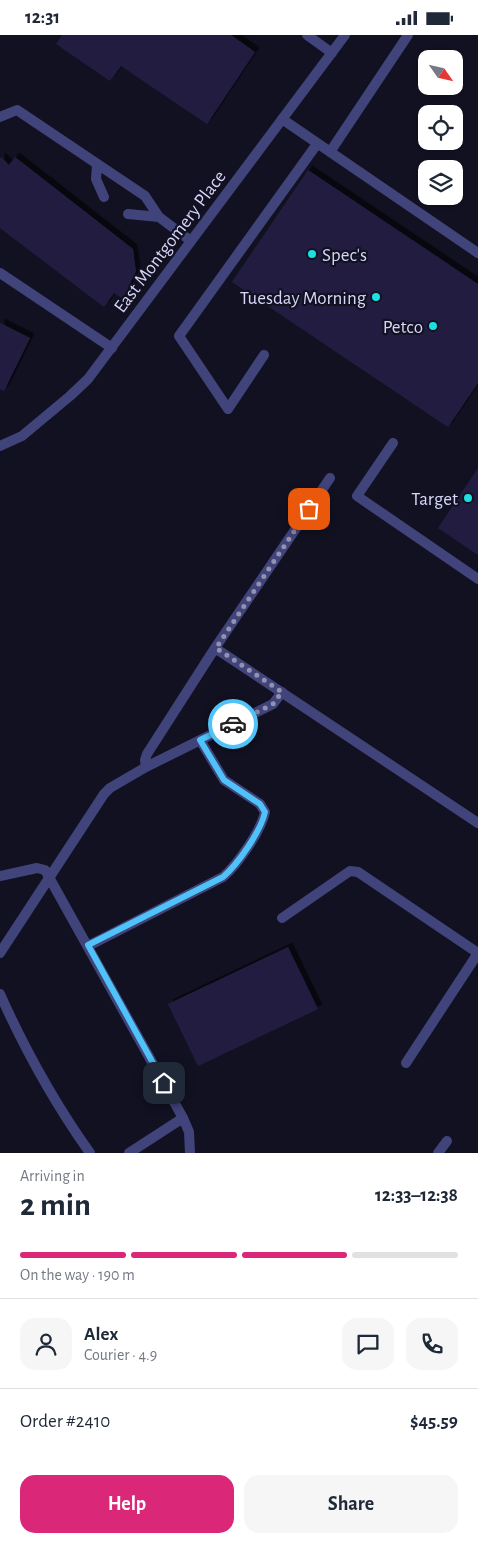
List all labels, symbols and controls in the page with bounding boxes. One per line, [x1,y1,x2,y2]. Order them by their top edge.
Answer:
text: 12:31 [25,8,60,27]
north arrow [418,50,462,95]
map controls [418,50,463,205]
button: locate [418,105,463,150]
button: layers [418,160,463,205]
street label: East Montgomery Place [111,167,230,316]
place label: Spec's [322,246,367,265]
marker: Spec's [306,248,318,260]
place label: Tuesday Morning [240,289,367,308]
marker: Tuesday Morning [370,291,382,303]
place label: Petco [383,318,423,337]
marker: Petco [427,320,439,332]
pin [288,488,330,530]
place label: Target [411,490,458,509]
marker: Target [462,492,474,504]
icon: bag [295,495,323,523]
courier [208,699,258,749]
icon: car [219,710,247,738]
pin [143,1062,185,1104]
icon: home [150,1069,178,1097]
text: Arriving in [20,1168,85,1184]
text: 12:33–12:38 [375,1186,458,1205]
text: 2 min [20,1189,91,1221]
text: On the way · 190 m [20,1267,135,1283]
button: person [20,1318,72,1370]
button: chat [342,1318,394,1370]
button: phone [406,1318,458,1370]
text: Alex [84,1325,118,1344]
text: Courier · 4.9 [84,1347,157,1363]
text: Order #2410 [20,1412,110,1431]
text: $45.59 [410,1412,458,1431]
button: Help [20,1475,234,1533]
button: Share [244,1475,458,1533]

